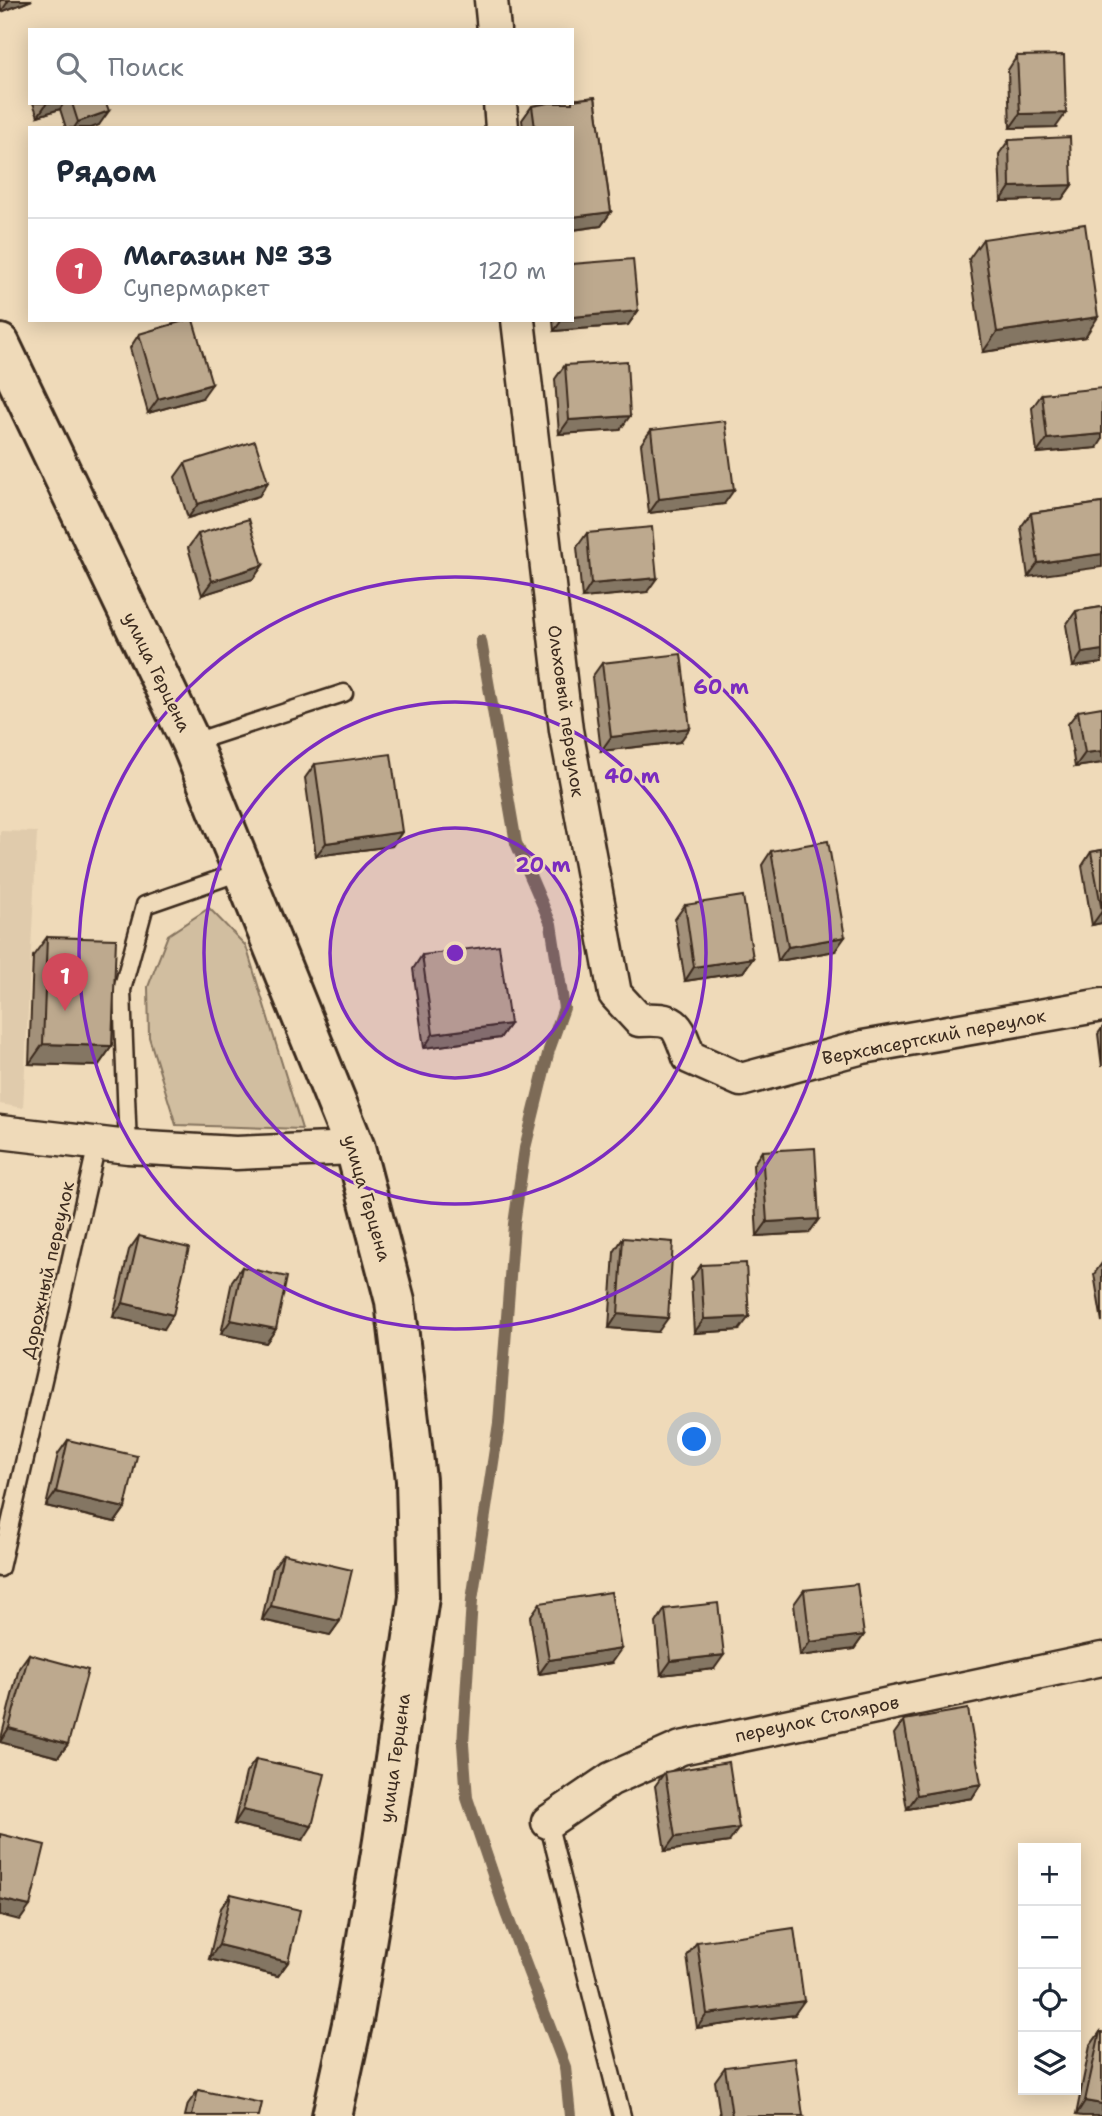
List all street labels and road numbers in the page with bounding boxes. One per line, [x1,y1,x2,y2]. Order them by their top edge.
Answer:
street label: улица Герцена [118,608,196,736]
street label: Ольховый переулок [542,623,590,799]
street label: Верхсысертский переулок [820,1003,1048,1070]
street label: улица Герцена [337,1132,397,1264]
street label: Дорожный переулок [16,1179,80,1361]
street label: переулок Столяров [733,1690,901,1748]
street label: улица Герцена [374,1692,416,1824]

